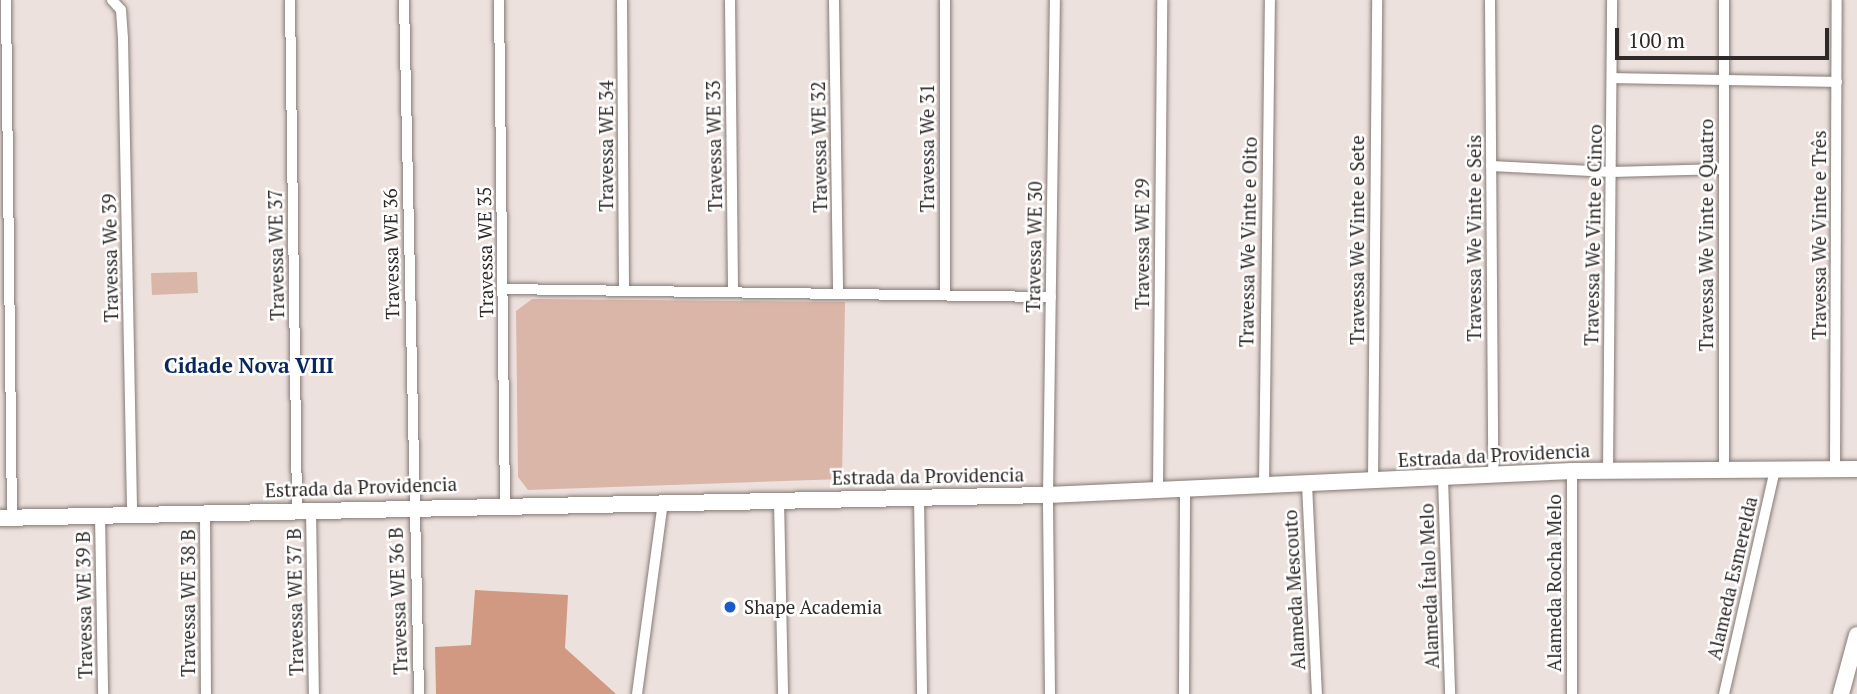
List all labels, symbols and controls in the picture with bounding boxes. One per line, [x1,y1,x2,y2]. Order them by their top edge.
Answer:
scale bar [1619,14,1832,58]
text: 100 m [1628,26,1685,54]
street label: Travessa WE 34 [595,80,617,212]
street label: Travessa WE 33 [701,80,727,212]
street label: Travessa WE 32 [806,81,832,213]
street label: Travessa We 31 [916,84,938,212]
street label: Travessa We Vinte e Quatro [1695,118,1717,352]
street label: Travessa We Vinte e Cinco [1580,124,1606,346]
street label: Travessa We Vinte e Três [1808,130,1830,340]
street label: Travessa We Vinte e Seis [1463,134,1485,342]
street label: Travessa We Vinte e Sete [1346,135,1368,345]
street label: Travessa We Vinte e Oito [1235,136,1261,348]
street label: Travessa WE 29 [1131,178,1153,310]
street label: Travessa WE 30 [1021,181,1047,313]
street label: Travessa WE 35 [472,186,498,318]
street label: Travessa WE 36 [378,188,404,320]
street label: Travessa WE 37 [263,189,289,321]
street label: Travessa We 39 [97,194,123,322]
district label: Cidade Nova VIII [164,352,334,378]
street label: Estrada da Providencia [1397,439,1591,471]
street label: Estrada da Providencia [832,463,1024,489]
street label: Estrada da Providencia [264,472,458,502]
street label: Alameda Rocha Melo [1543,494,1565,672]
street label: Alameda Esmerelda [1702,494,1762,662]
street label: Alameda Ítalo Melo [1415,503,1443,669]
street label: Alameda Mescouto [1278,509,1310,671]
street label: Travessa WE 36 B [384,527,412,675]
street label: Travessa WE 37 B [282,528,308,676]
street label: Travessa WE 38 B [177,529,199,677]
street label: Travessa WE 39 B [71,531,97,679]
place label: Shape Academia [744,596,882,618]
marker: Shape Academia [722,599,738,615]

